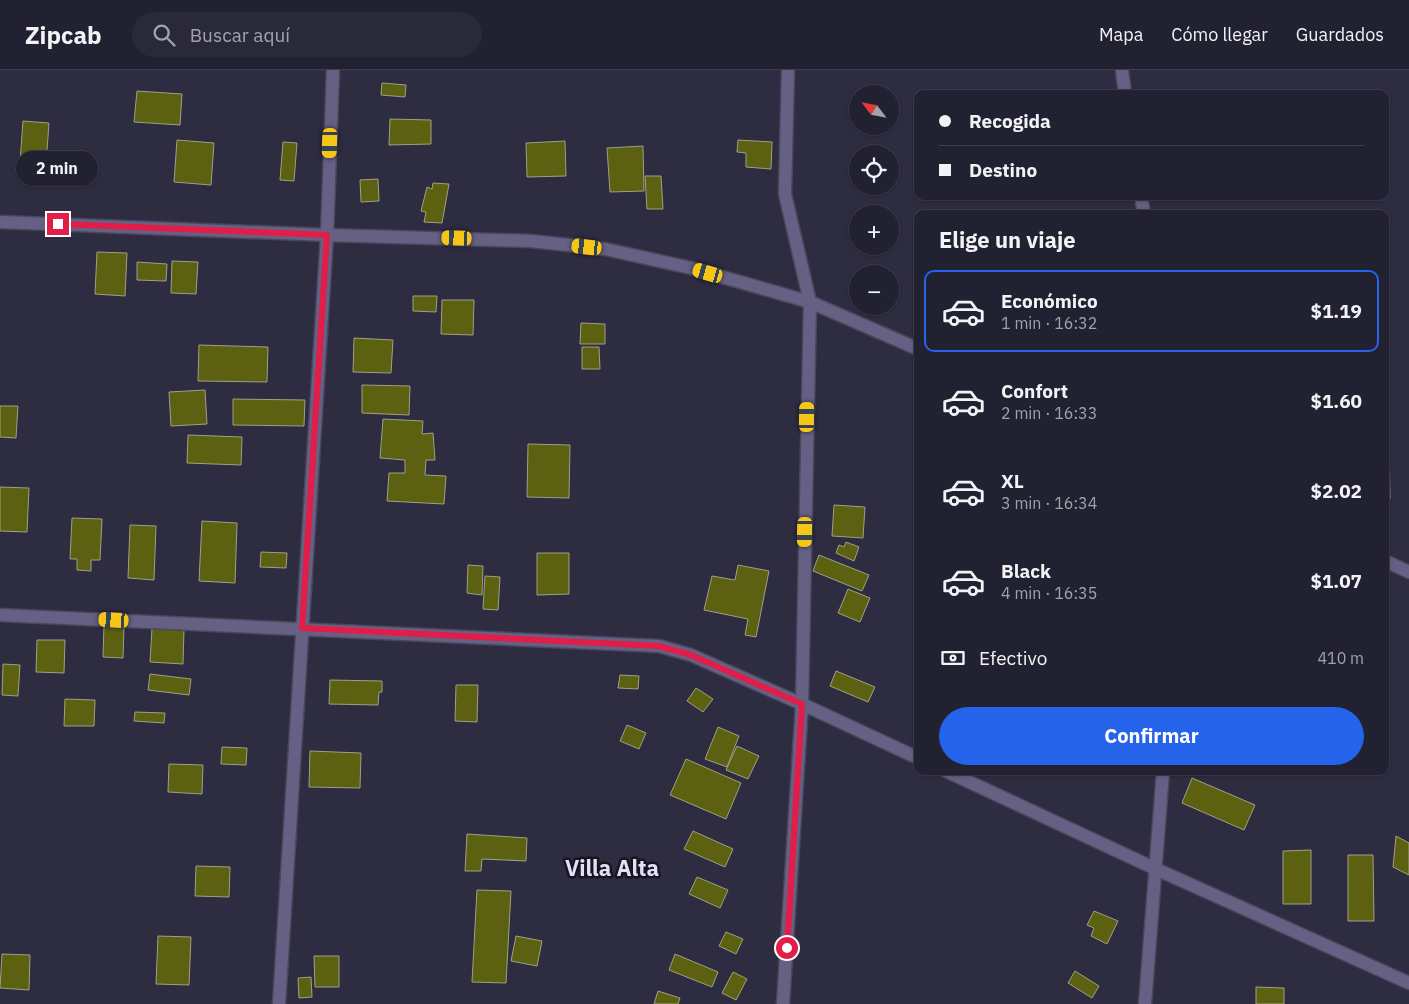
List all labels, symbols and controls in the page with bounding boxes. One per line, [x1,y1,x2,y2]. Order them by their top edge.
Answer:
search box [132,12,482,57]
text: Zipcab [25,19,102,51]
icon: search [150,21,178,49]
text: Buscar aquí [190,23,290,47]
text: Mapa [1099,23,1143,46]
text: Cómo llegar [1171,23,1268,46]
text: Guardados [1296,23,1384,46]
north arrow [849,85,899,135]
map controls [849,85,899,315]
text: Recogida [969,109,1051,133]
car [321,128,338,158]
button: locate [849,145,899,195]
callout: 2 min [17,152,99,186]
text: 2 min [36,158,78,178]
text: Destino [969,158,1037,182]
button: + [849,205,899,255]
route end [47,213,69,235]
text: Elige un viaje [939,225,1076,254]
car [441,230,472,246]
car [571,238,602,256]
car [691,262,724,284]
button: − [849,265,899,315]
icon: car [941,289,986,334]
text: Económico [1001,289,1098,313]
text: $1.19 [1310,299,1362,323]
text: 1 min · 16:32 [1001,313,1097,333]
icon: car [941,379,986,424]
text: Confort [1001,379,1068,403]
text: $1.60 [1310,389,1362,413]
car [799,402,814,432]
text: 2 min · 16:33 [1001,403,1097,423]
icon: car [941,469,986,514]
text: XL [1001,469,1024,493]
text: $2.02 [1310,479,1362,503]
text: 3 min · 16:34 [1001,493,1097,513]
car [797,517,812,547]
icon: car [941,559,986,604]
text: Black [1001,559,1051,583]
text: $1.07 [1310,569,1362,593]
text: 4 min · 16:35 [1001,583,1097,603]
car [98,612,129,628]
icon: cash [939,644,967,672]
text: Efectivo [979,646,1047,670]
text: 410 m [1317,648,1364,668]
button: Confirmar [939,707,1364,765]
district label: Villa Alta [565,853,659,882]
route start [776,937,798,959]

